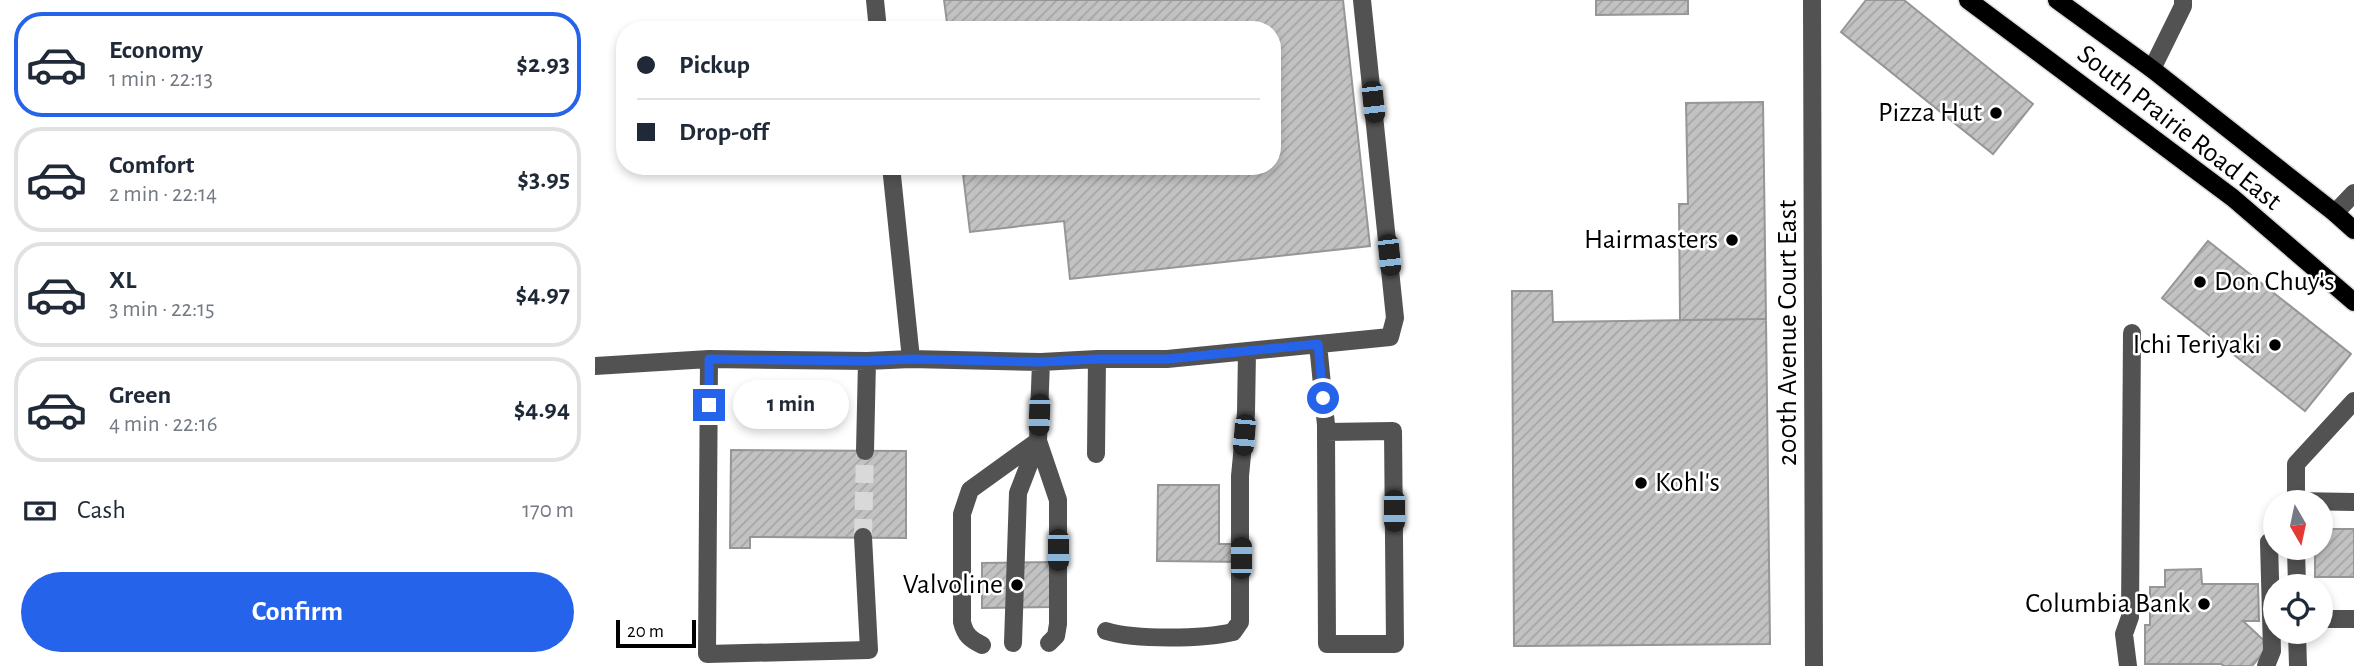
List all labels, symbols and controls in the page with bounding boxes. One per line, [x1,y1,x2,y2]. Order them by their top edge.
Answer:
icon: car [25,33,88,96]
text: Economy [109,37,203,63]
street label: South Prairie Road East [2072,40,2286,216]
text: $2.93 [516,51,570,77]
text: Pickup [679,52,750,78]
text: 1 min · 22:13 [109,68,213,91]
car [1361,80,1386,124]
place label: Pizza Hut [1878,99,1982,127]
marker: Pizza Hut [1988,105,2004,121]
text: Drop-off [679,119,768,145]
icon: car [25,148,88,211]
text: Comfort [109,152,194,178]
text: $3.95 [517,166,570,192]
text: 2 min · 22:14 [109,183,217,206]
street label: 200th Avenue Court East [1774,200,1802,466]
place label: Hairmasters [1584,226,1718,254]
marker: Hairmasters [1724,232,1740,248]
car [1377,233,1402,277]
icon: car [25,263,88,326]
text: XL [109,267,136,293]
place label: Don Chuy's [2214,268,2335,296]
marker: Don Chuy's [2192,274,2208,290]
text: $4.97 [515,281,570,307]
text: 3 min · 22:15 [109,298,215,321]
place label: Ichi Teriyaki [2133,331,2261,359]
marker: Ichi Teriyaki [2267,337,2283,353]
icon: car [25,378,88,441]
callout: 1 min [733,380,849,430]
text: Green [109,382,171,408]
route start [1307,382,1339,414]
route end [693,389,725,421]
text: 1 min [767,393,815,416]
car [1028,394,1051,436]
text: $4.94 [514,396,570,422]
text: 4 min · 22:16 [109,413,217,436]
car [1232,413,1257,457]
place label: Kohl's [1655,469,1720,497]
marker: Kohl's [1633,475,1649,491]
car [1384,490,1405,532]
north arrow [2263,490,2333,560]
map controls [2263,490,2333,644]
icon: cash [21,492,59,530]
text: Cash [77,497,126,523]
text: 170 m [522,499,574,522]
car [1048,529,1069,571]
car [1231,537,1252,579]
place label: Valvoline [903,571,1003,599]
button: Confirm [21,572,574,652]
button: locate [2263,574,2333,644]
marker: Valvoline [1009,577,1025,593]
place label: Columbia Bank [2025,590,2190,618]
marker: Columbia Bank [2196,596,2212,612]
scale bar [616,617,697,649]
text: 20 m [627,622,664,641]

